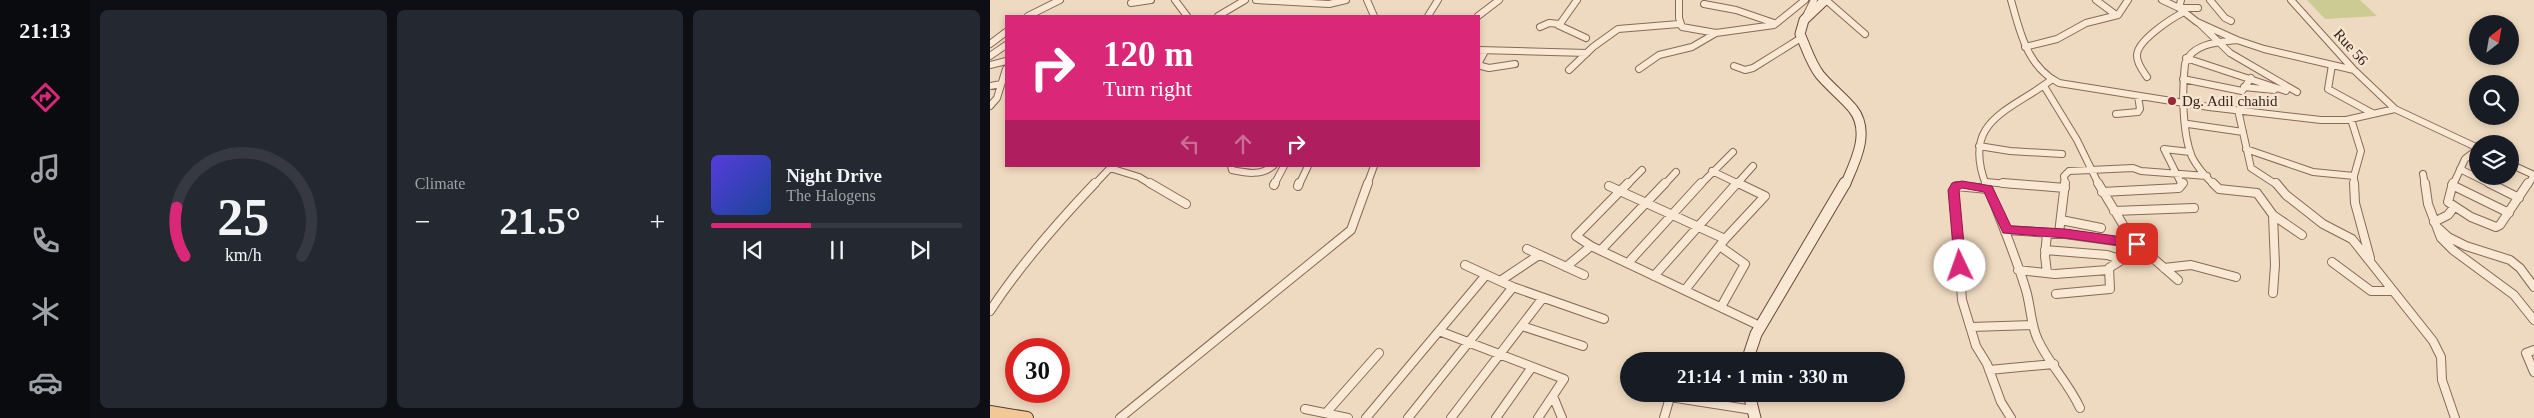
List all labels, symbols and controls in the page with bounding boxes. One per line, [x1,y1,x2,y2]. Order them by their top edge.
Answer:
north arrow [2469,15,2519,65]
map controls [2469,15,2519,185]
text: 21:13 [19,18,71,43]
street label: Rue 56 [2331,26,2372,69]
icon: right [1020,35,1085,100]
text: 120 m [1103,35,1193,74]
button: search [2469,75,2519,125]
text: Turn right [1103,76,1192,101]
icon: directions [28,80,63,115]
place label: Dg. Adil chahid [2182,93,2278,109]
marker: Dg. Adil chahid [2166,95,2178,107]
icon: left [1176,130,1204,158]
icon: ahead [1229,130,1257,158]
icon: right [1282,130,1310,158]
button: layers [2469,135,2519,185]
icon: music [28,151,63,186]
text: Night Drive [786,165,882,186]
text: Climate [415,175,465,192]
text: The Halogens [786,187,876,204]
text: 25 [217,189,269,246]
text: 21.5° [499,200,581,242]
text: − [415,206,430,237]
text: + [650,206,665,237]
icon: phone [28,223,63,258]
pin [2116,223,2158,265]
icon: arrive [2123,230,2151,258]
icon: previous [739,236,767,264]
icon: pause [823,236,851,264]
icon: next [906,236,934,264]
position arrow [1933,239,1985,291]
text: km/h [225,245,262,265]
icon: climate [28,294,63,329]
speed limit sign: 30 [1005,338,1070,403]
icon: car [28,365,63,400]
text: 21:14 · 1 min · 330 m [1677,366,1848,387]

